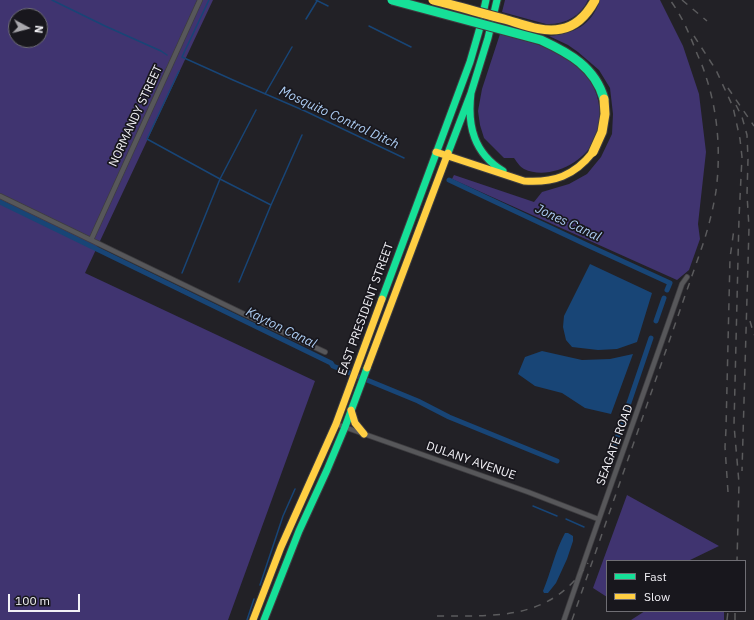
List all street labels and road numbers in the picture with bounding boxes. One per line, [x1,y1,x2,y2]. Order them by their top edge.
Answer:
street label: NORMANDY STREET [106,63,166,169]
street label: EAST PRESIDENT STREET [335,241,397,377]
street label: SEAGATE ROAD [594,403,636,487]
street label: DULANY AVENUE [424,439,518,483]

